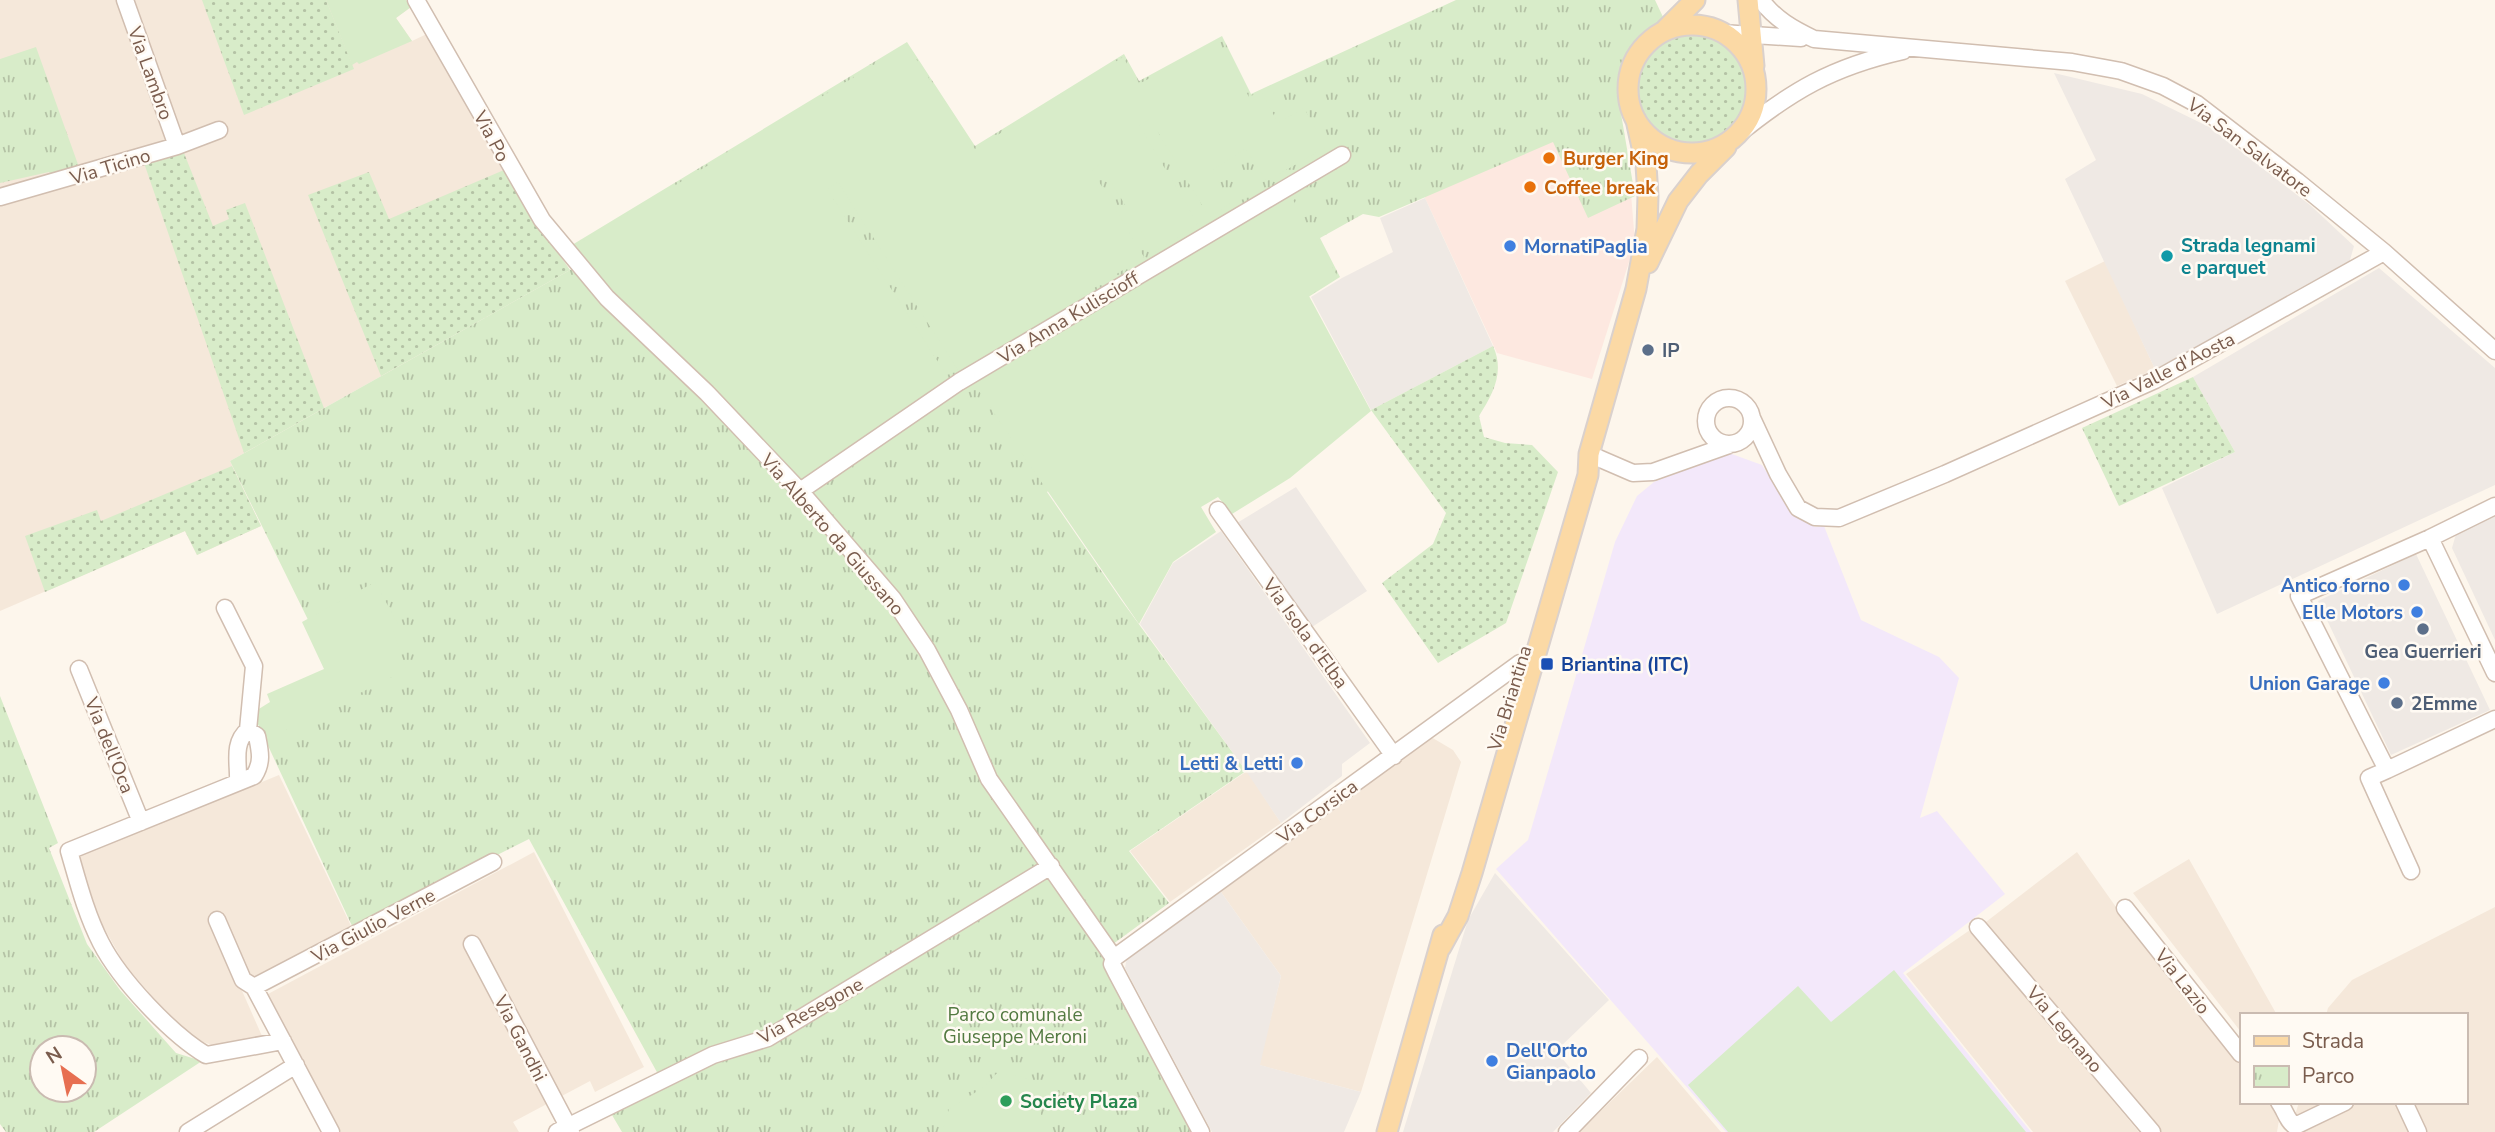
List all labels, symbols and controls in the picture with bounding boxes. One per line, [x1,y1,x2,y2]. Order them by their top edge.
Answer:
street label: Via Lambro [121,22,179,124]
street label: Via San Salvatore [2181,91,2317,204]
street label: Via Po [466,105,515,167]
street label: Via Ticino [66,142,154,192]
place label: Burger King [1563,146,1669,172]
marker: Burger King [1541,150,1557,166]
place label: Coffee break [1544,175,1656,201]
marker: Coffee break [1522,179,1538,195]
place label: Strada legnami e parquet [2181,233,2316,281]
place label: MornatiPaglia [1524,234,1648,260]
marker: MornatiPaglia [1502,238,1518,254]
marker: Strada legnami e parquet [2159,248,2175,264]
street label: Via Anna Kuliscioff [992,265,1145,371]
street label: Via Valle d'Aosta [2097,326,2239,416]
place label: IP [1662,338,1680,364]
marker: IP [1640,342,1656,358]
street label: Via Alberto da Giussano [754,447,910,621]
street label: Via Isola d'Elba [1256,572,1354,694]
place label: Antico forno [2281,573,2390,599]
marker: Antico forno [2396,577,2412,593]
place label: Elle Motors [2302,600,2403,626]
marker: Elle Motors [2409,604,2425,620]
marker: Gea Guerrieri [2415,621,2431,637]
place label: Gea Guerrieri [2364,639,2482,665]
street label: Via Briantina [1481,642,1538,755]
place label: Briantina (ITC) [1561,652,1689,678]
marker: Briantina (ITC) [1539,656,1555,672]
place label: Union Garage [2249,671,2370,697]
marker: Union Garage [2376,675,2392,691]
place label: 2Emme [2411,691,2477,717]
street label: Via dell'Oca [78,692,140,797]
marker: 2Emme [2389,695,2405,711]
place label: Letti & Letti [1179,751,1283,777]
marker: Letti & Letti [1289,755,1305,771]
street label: Via Corsica [1271,774,1363,851]
street label: Via Giulio Verne [306,882,440,970]
street label: Via Lazio [2148,943,2216,1020]
street label: Via Resegone [752,971,868,1051]
street label: Via Legnano [2020,980,2108,1079]
street label: Via Gandhi [487,990,553,1086]
park label: Parco comunale Giuseppe Meroni [943,1002,1087,1050]
legend [2240,1013,2467,1104]
text: Strada [2302,1027,2364,1055]
north arrow [28,1034,98,1104]
place label: Dell'Orto Gianpaolo [1506,1038,1596,1086]
text: N [41,1041,67,1070]
marker: Dell'Orto Gianpaolo [1484,1053,1500,1069]
text: Parco [2302,1062,2355,1090]
place label: Society Plaza [1020,1089,1138,1115]
marker: Society Plaza [998,1093,1014,1109]

